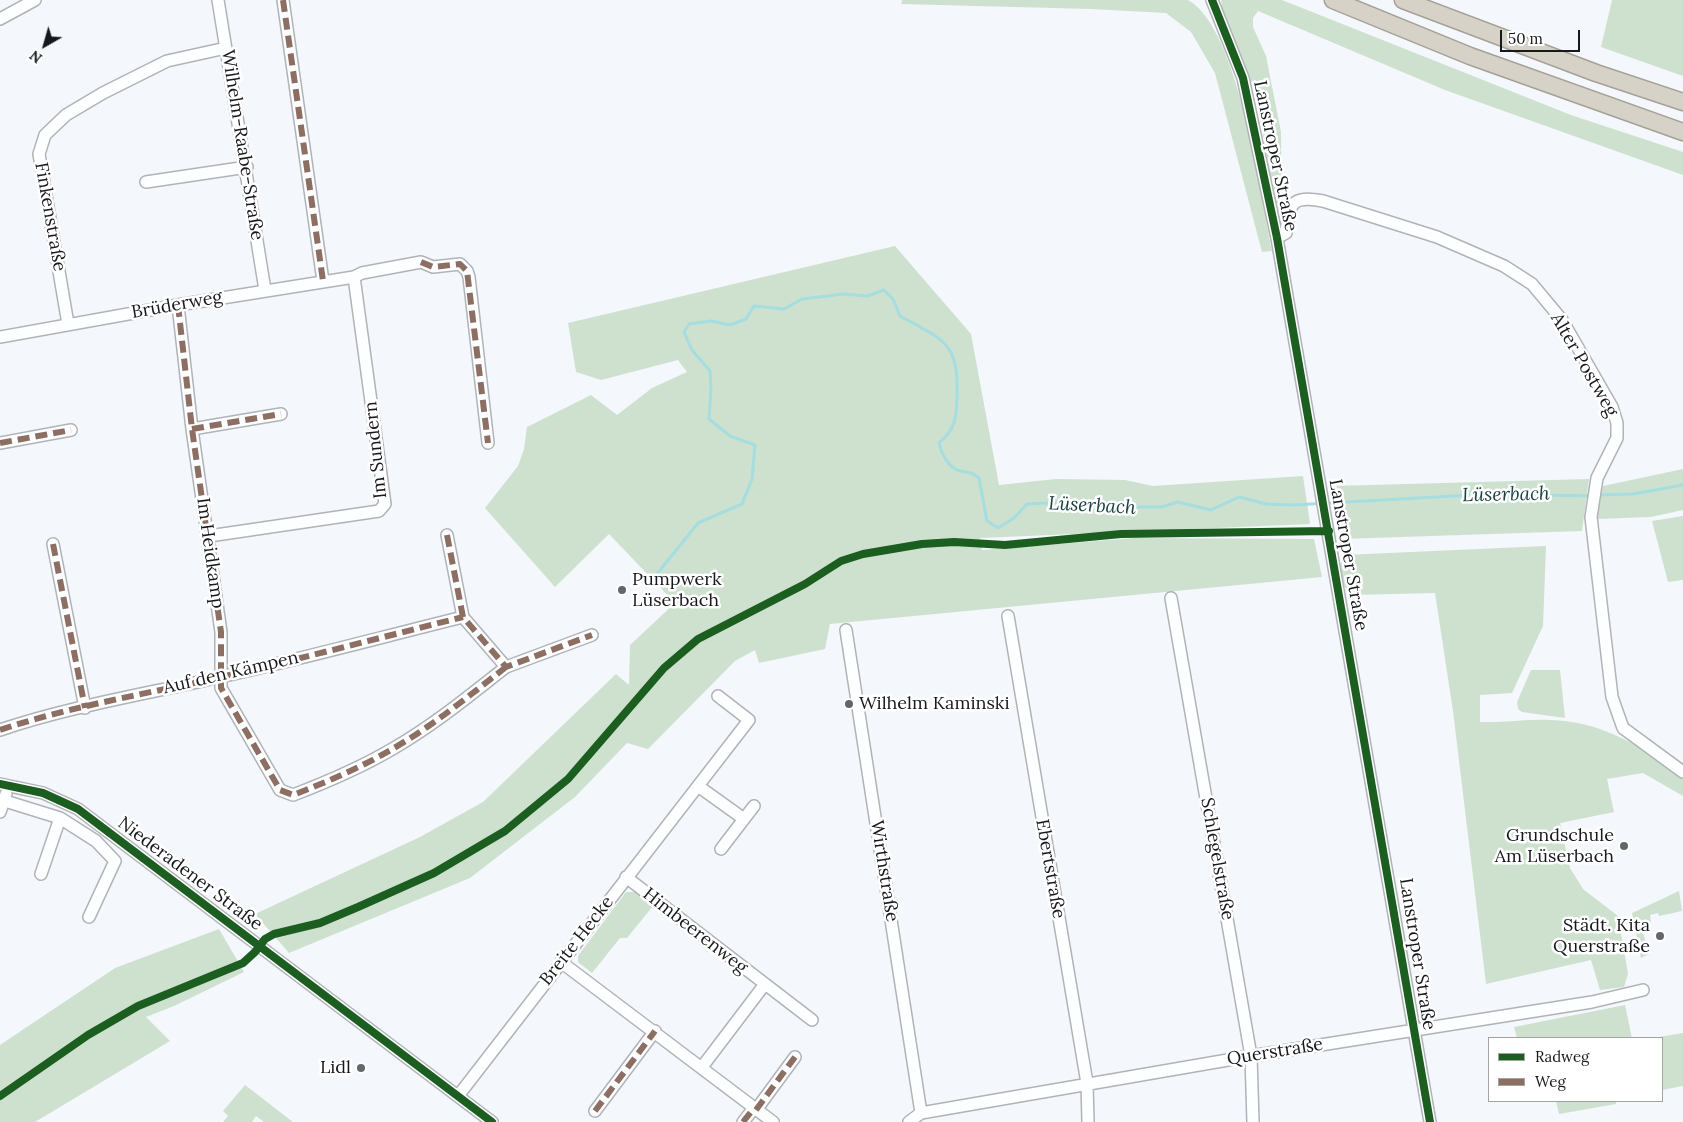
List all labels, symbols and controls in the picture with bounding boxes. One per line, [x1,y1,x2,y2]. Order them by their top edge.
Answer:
north arrow [20,20,70,70]
scale bar [1503,20,1583,52]
text: 50 m [1508,29,1543,48]
text: N [26,46,46,67]
street label: Wilhelm-Raabe-Straße [216,48,268,242]
street label: Lanstroper Straße [1248,79,1302,233]
street label: Finkenstraße [30,161,70,273]
street label: Brüderweg [130,286,224,324]
street label: Alter Postweg [1546,309,1622,421]
street label: Im Sundern [360,400,392,500]
street label: Lanstroper Straße [1324,477,1372,633]
water label: Lüserbach [1462,483,1550,507]
water label: Lüserbach [1048,492,1136,520]
street label: Im Heidkamp [192,496,228,610]
place label: Pumpwerk Lüserbach [632,569,722,612]
marker: Pumpwerk Lüserbach [616,584,628,596]
street label: Auf den Kämpen [161,647,301,699]
place label: Wilhelm Kaminski [859,693,1010,715]
marker: Wilhelm Kaminski [843,698,855,710]
street label: Schlegelstraße [1196,796,1238,922]
street label: Niederadener Straße [113,813,267,935]
street label: Ebertstraße [1031,818,1069,920]
street label: Wirthstraße [865,819,903,923]
place label: Grundschule Am Lüserbach [1495,825,1614,868]
marker: Grundschule Am Lüserbach [1618,840,1630,852]
street label: Lanstroper Straße [1394,876,1440,1032]
street label: Himbeerenweg [638,883,752,979]
street label: Breite Hecke [535,892,619,990]
place label: Städt. Kita Querstraße [1553,915,1650,958]
marker: Städt. Kita Querstraße [1654,930,1666,942]
street label: Querstraße [1225,1034,1325,1070]
legend [1488,1037,1663,1102]
text: Radweg [1535,1047,1589,1066]
place label: Lidl [320,1057,351,1079]
marker: Lidl [355,1062,367,1074]
text: Weg [1535,1072,1566,1091]

